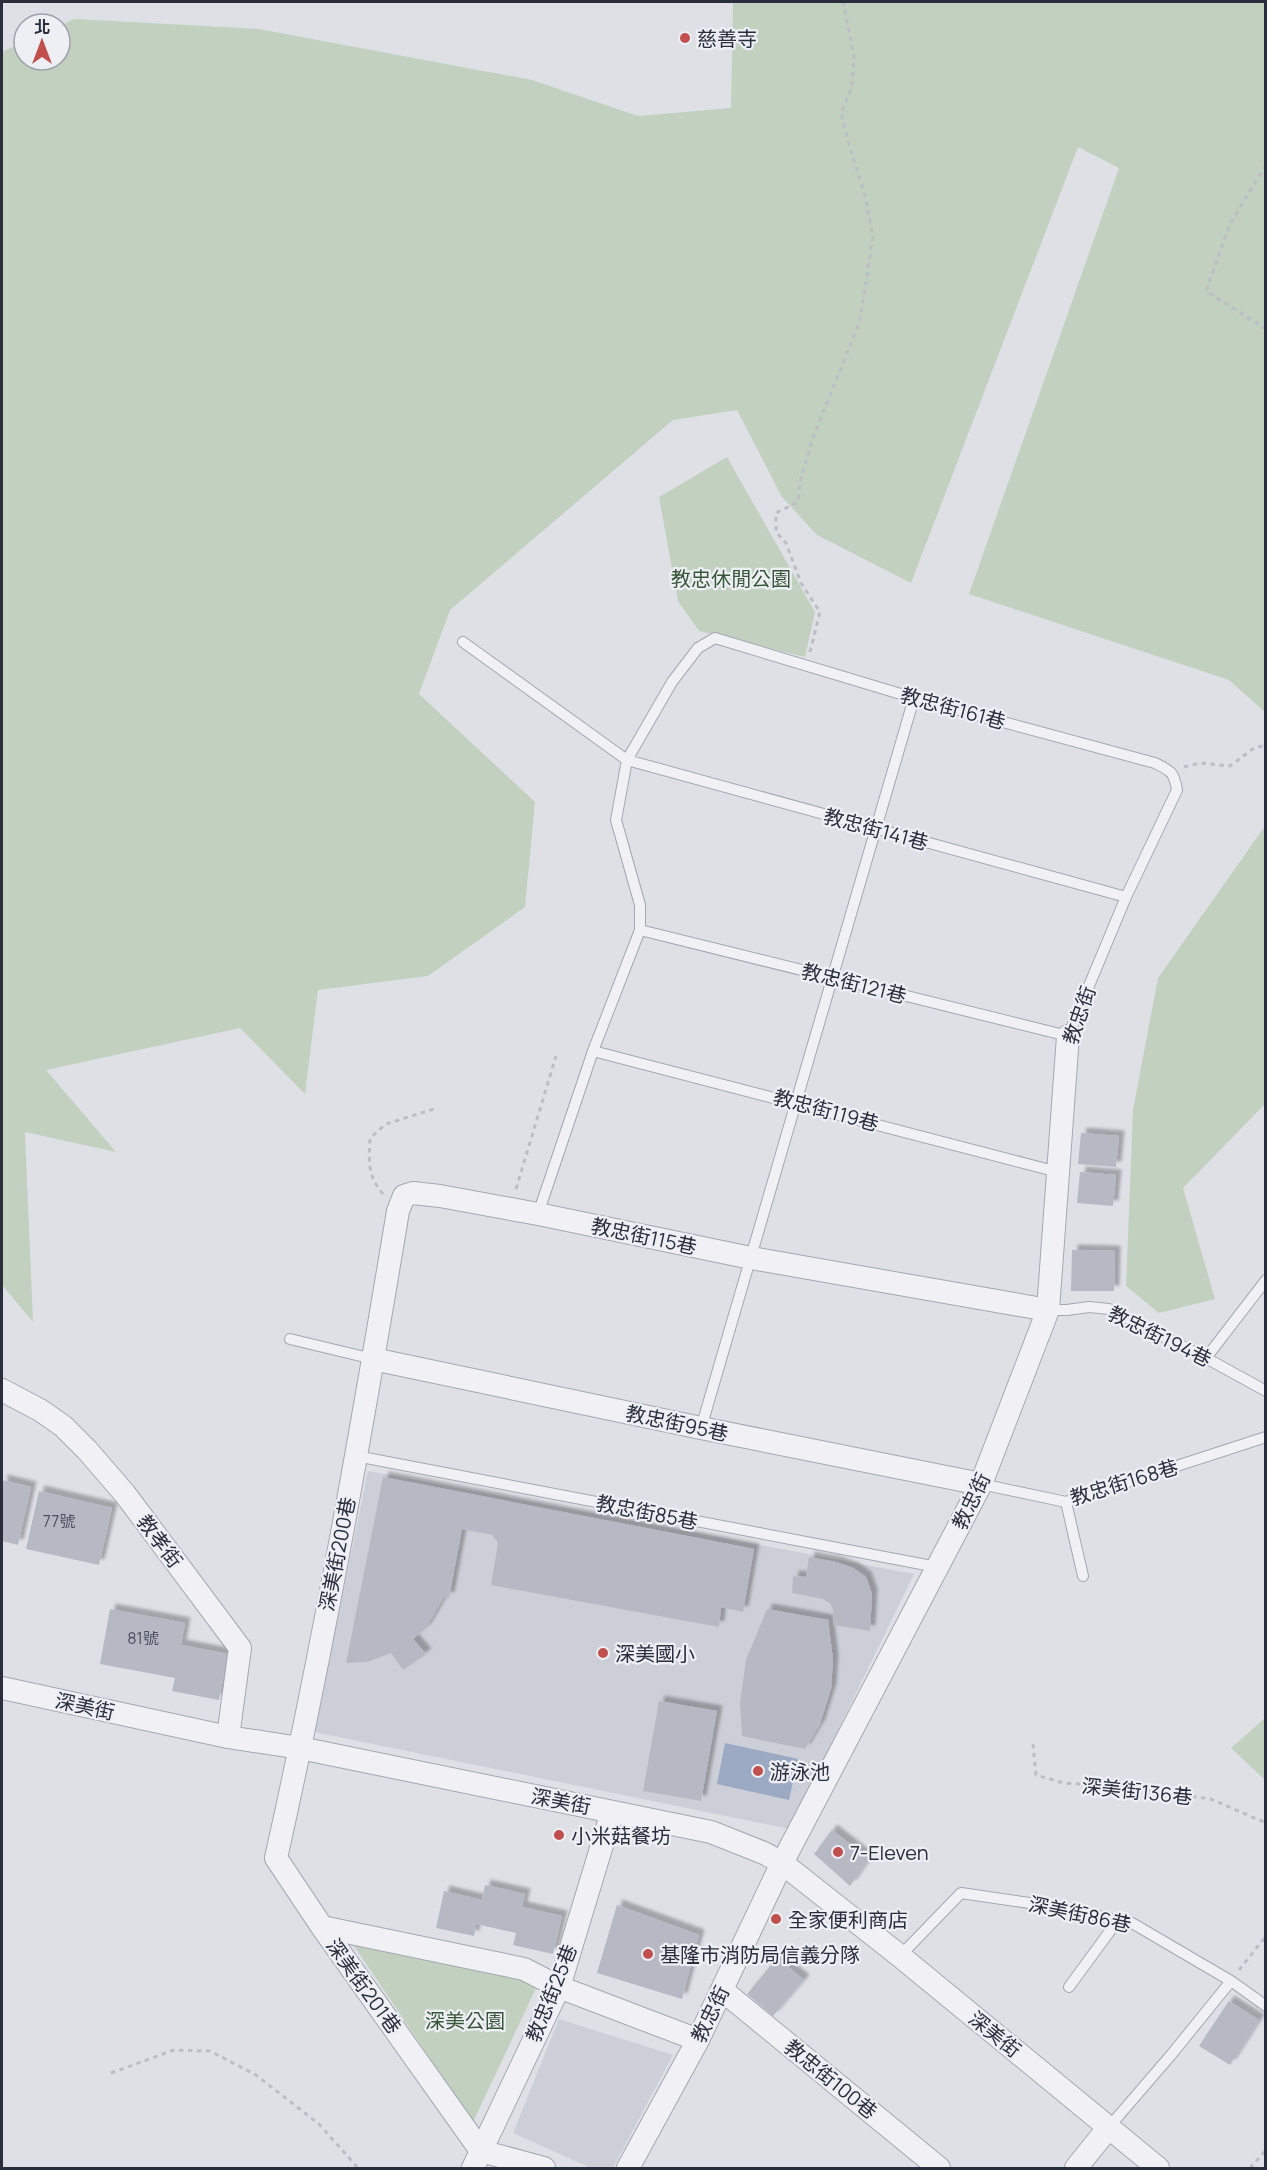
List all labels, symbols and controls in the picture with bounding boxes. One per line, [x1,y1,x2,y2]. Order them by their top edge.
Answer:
north arrow [12,12,72,72]
text: 北 [34,16,50,38]
place label: 慈善寺 [697,25,757,52]
marker: 慈善寺 [678,31,692,45]
park label: 教忠休閒公園 [671,565,791,592]
street label: 教忠街161巷 [897,681,1009,735]
street label: 教忠街141巷 [821,802,931,856]
street label: 教忠街121巷 [799,957,909,1009]
street label: 教忠街 [1056,982,1102,1048]
street label: 教忠街119巷 [770,1083,882,1137]
street label: 教忠街115巷 [589,1212,699,1260]
street label: 教忠街194巷 [1104,1299,1216,1373]
street label: 教忠街95巷 [623,1399,731,1447]
street label: 教忠街168巷 [1067,1453,1181,1511]
street label: 教忠街 [946,1468,996,1534]
street label: 教忠街85巷 [594,1489,700,1535]
street label: 深美街200巷 [313,1495,361,1613]
street label: 教孝街 [131,1509,189,1573]
house number: 77號 [43,1510,75,1532]
house number: 81號 [127,1627,159,1649]
place label: 深美國小 [615,1640,695,1667]
marker: 深美國小 [596,1646,610,1660]
street label: 深美街 [53,1687,117,1725]
place label: 游泳池 [770,1758,830,1785]
marker: 游泳池 [751,1764,765,1778]
street label: 深美街136巷 [1080,1772,1194,1810]
street label: 深美街 [529,1782,593,1820]
place label: 小米菇餐坊 [571,1822,671,1849]
marker: 小米菇餐坊 [552,1828,566,1842]
place label: 7-Eleven [850,1839,929,1866]
marker: 7-Eleven [831,1845,845,1859]
street label: 深美街86巷 [1026,1890,1134,1938]
place label: 全家便利商店 [788,1906,908,1933]
marker: 全家便利商店 [769,1912,783,1926]
street label: 深美街201巷 [320,1933,408,2039]
street label: 教忠街25巷 [519,1940,583,2046]
place label: 基隆市消防局信義分隊 [660,1941,860,1968]
marker: 基隆市消防局信義分隊 [641,1947,655,1961]
street label: 教忠街 [685,1981,735,2047]
street label: 深美街 [963,2005,1027,2063]
park label: 深美公園 [425,2007,505,2034]
street label: 教忠街100巷 [779,2033,883,2125]

